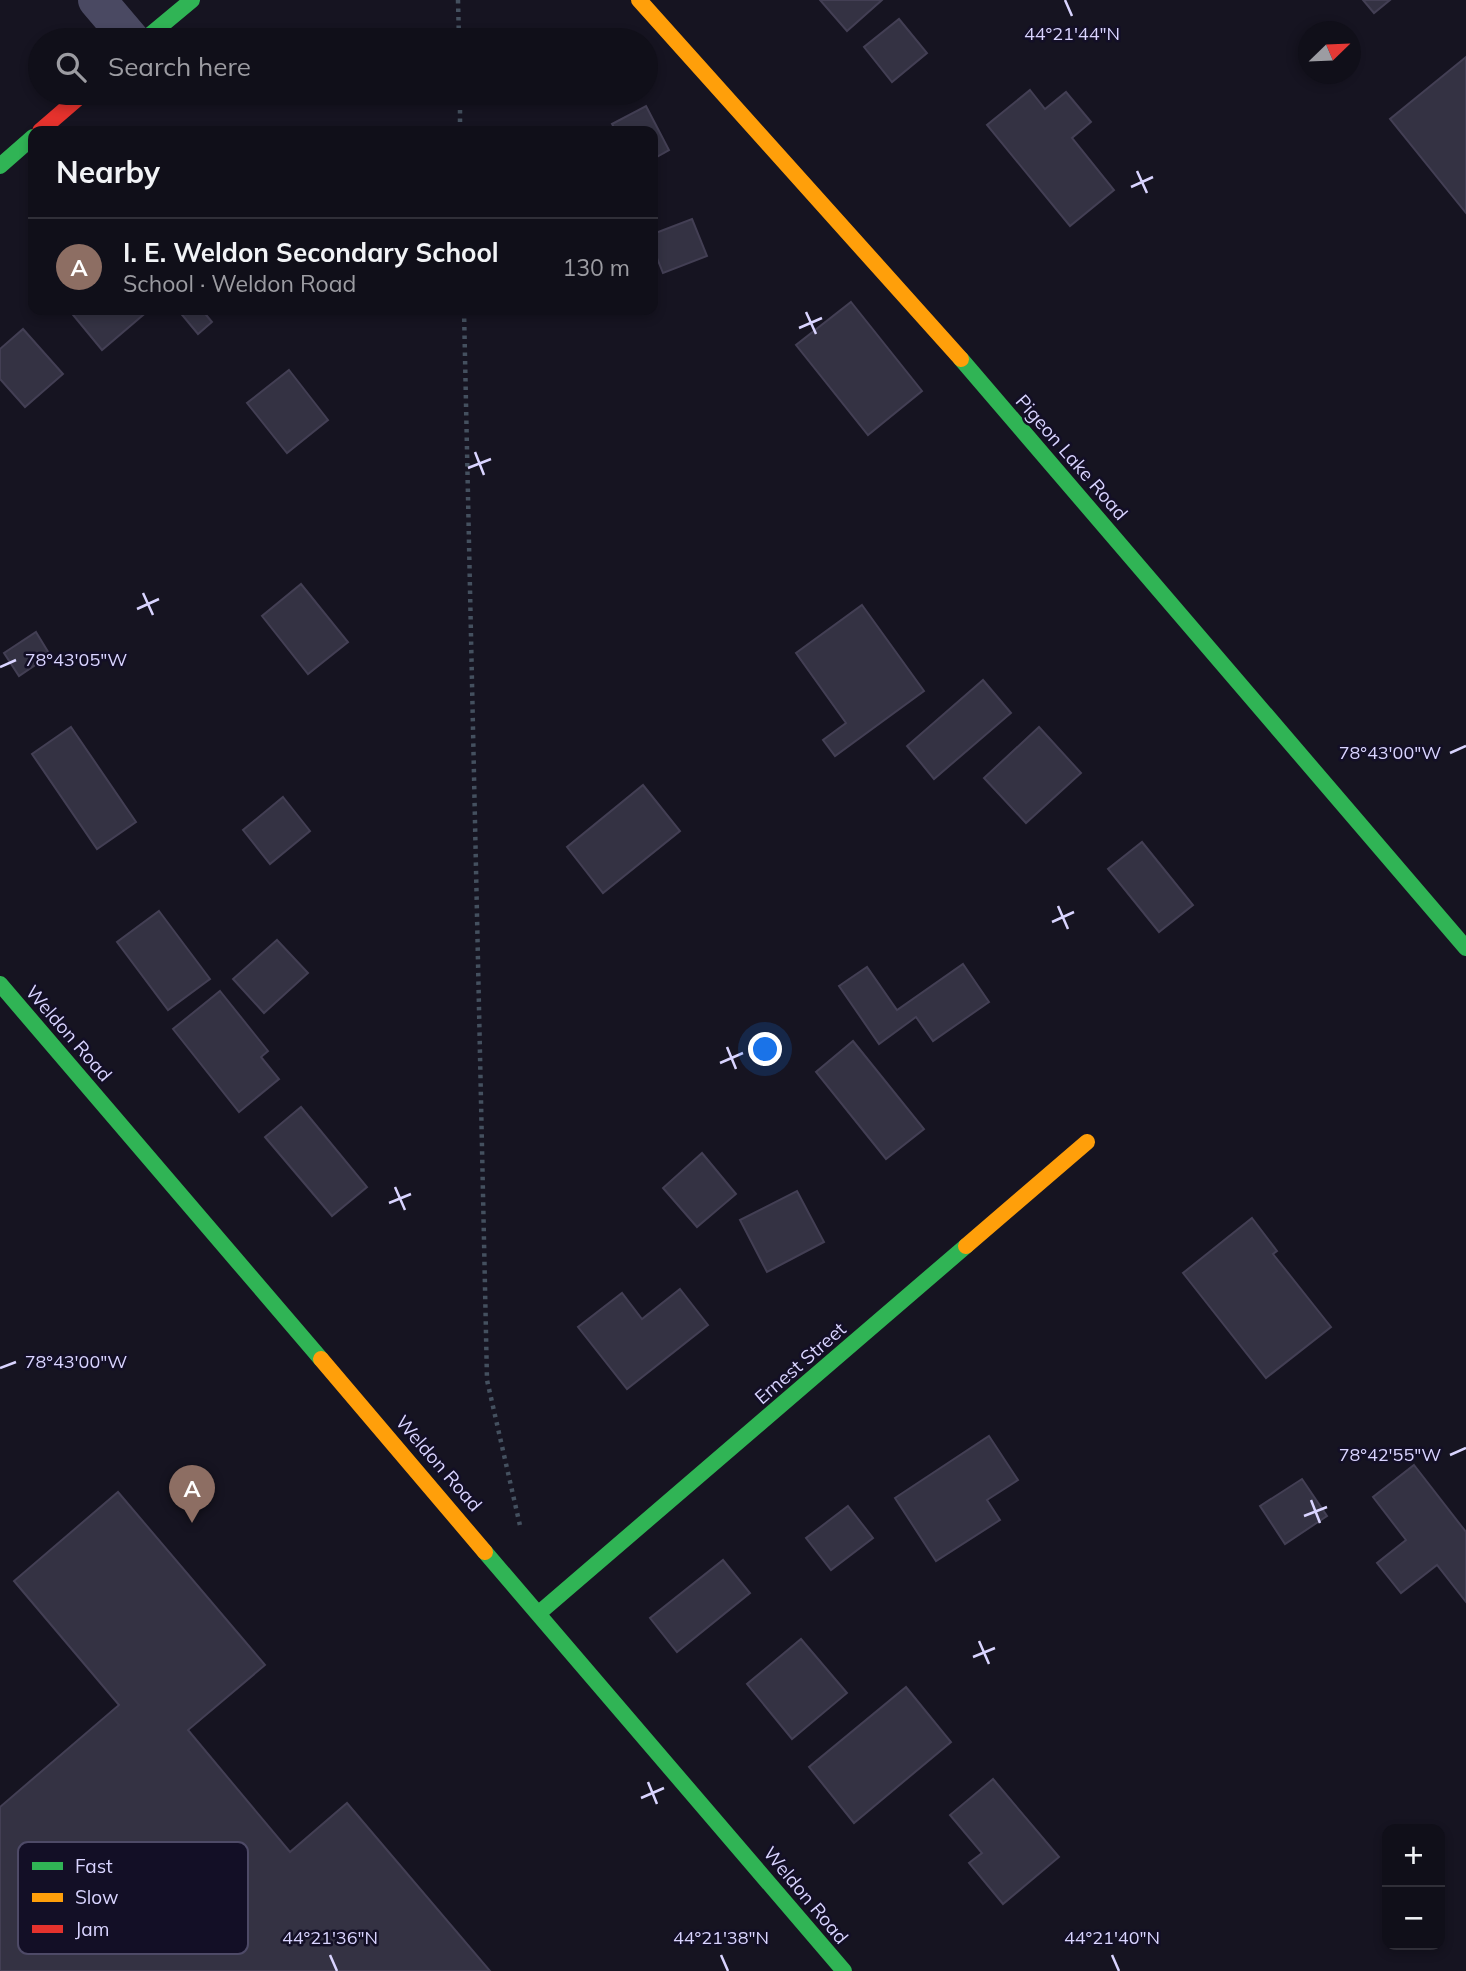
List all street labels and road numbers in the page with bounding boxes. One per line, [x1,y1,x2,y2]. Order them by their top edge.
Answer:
street label: Pigeon Lake Road [1011,389,1133,525]
street label: Weldon Road [21,980,117,1086]
street label: Ernest Street [749,1317,851,1409]
street label: Weldon Road [391,1410,487,1516]
street label: Weldon Road [758,1841,854,1949]

